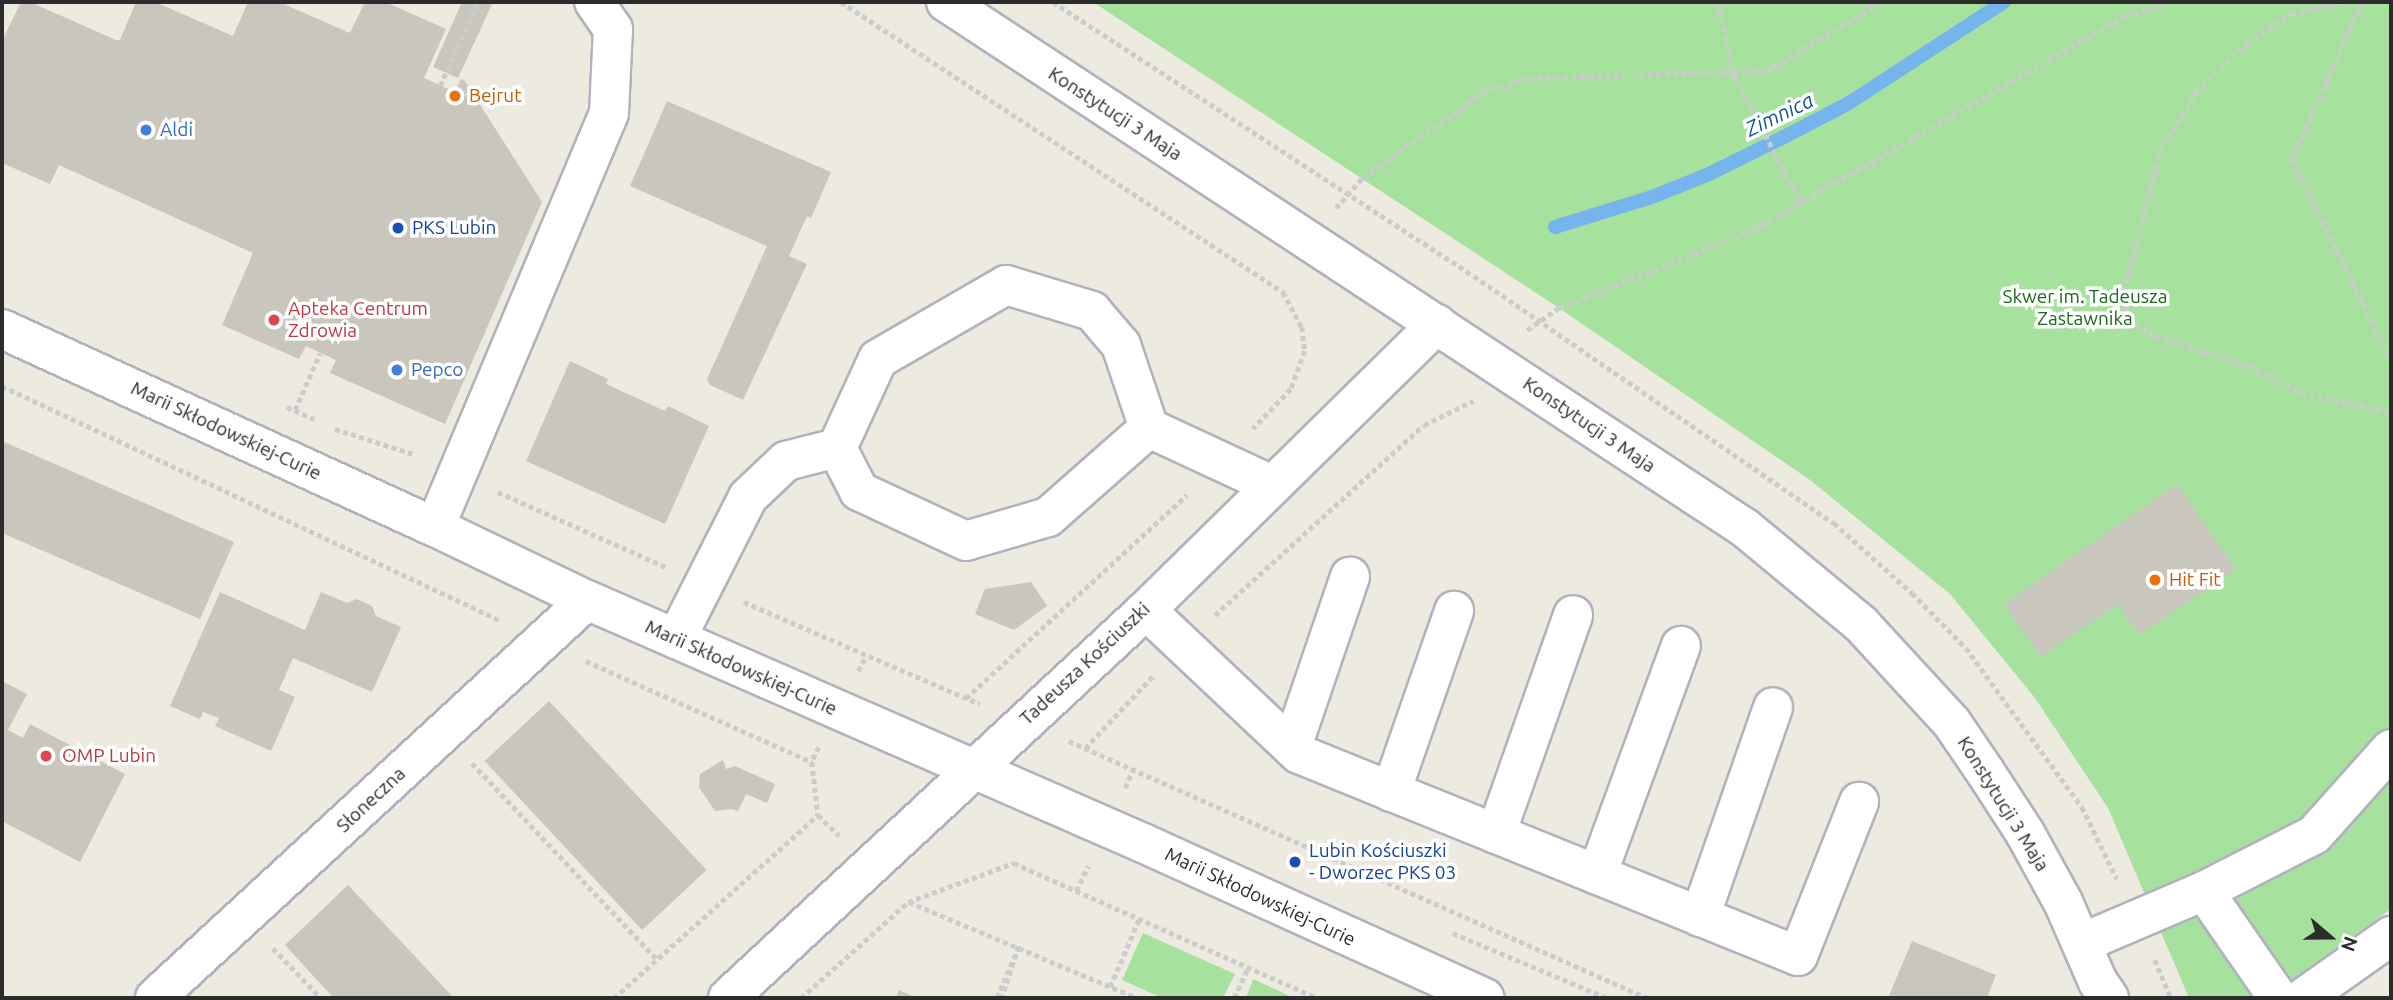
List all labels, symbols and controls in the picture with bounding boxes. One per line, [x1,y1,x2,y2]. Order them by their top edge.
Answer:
street label: Konstytucji 3 Maja [1044,62,1186,166]
place label: Bejrut [469,85,522,107]
water label: Zimnica [1741,87,1817,141]
marker: Bejrut [447,88,463,104]
place label: Aldi [160,119,193,141]
marker: Aldi [138,122,154,138]
place label: PKS Lubin [412,217,496,239]
marker: PKS Lubin [390,220,406,236]
park label: Skwer im. Tadeusza Zastawnika [2002,286,2168,330]
place label: Apteka Centrum Zdrowia [288,298,428,342]
marker: Apteka Centrum Zdrowia [266,312,282,328]
place label: Pepco [411,359,463,381]
marker: Pepco [389,362,405,378]
street label: Konstytucji 3 Maja [1519,372,1659,478]
street label: Marii Skłodowskiej-Curie [127,377,325,485]
place label: Hit Fit [2169,569,2221,591]
marker: Hit Fit [2147,572,2163,588]
street label: Tadeusza Kościuszki [1015,598,1155,730]
street label: Marii Skłodowskiej-Curie [642,615,840,721]
street label: Konstytucji 3 Maja [1952,732,2054,876]
place label: OMP Lubin [62,745,156,767]
marker: OMP Lubin [36,746,56,766]
street label: Słoneczna [332,762,410,838]
place label: Lubin Kościuszki - Dworzec PKS 03 [1309,840,1456,884]
street label: Marii Skłodowskiej-Curie [1161,843,1359,951]
marker: Lubin Kościuszki - Dworzec PKS 03 [1287,854,1303,870]
north arrow [2295,902,2365,972]
text: N [2337,934,2362,955]

